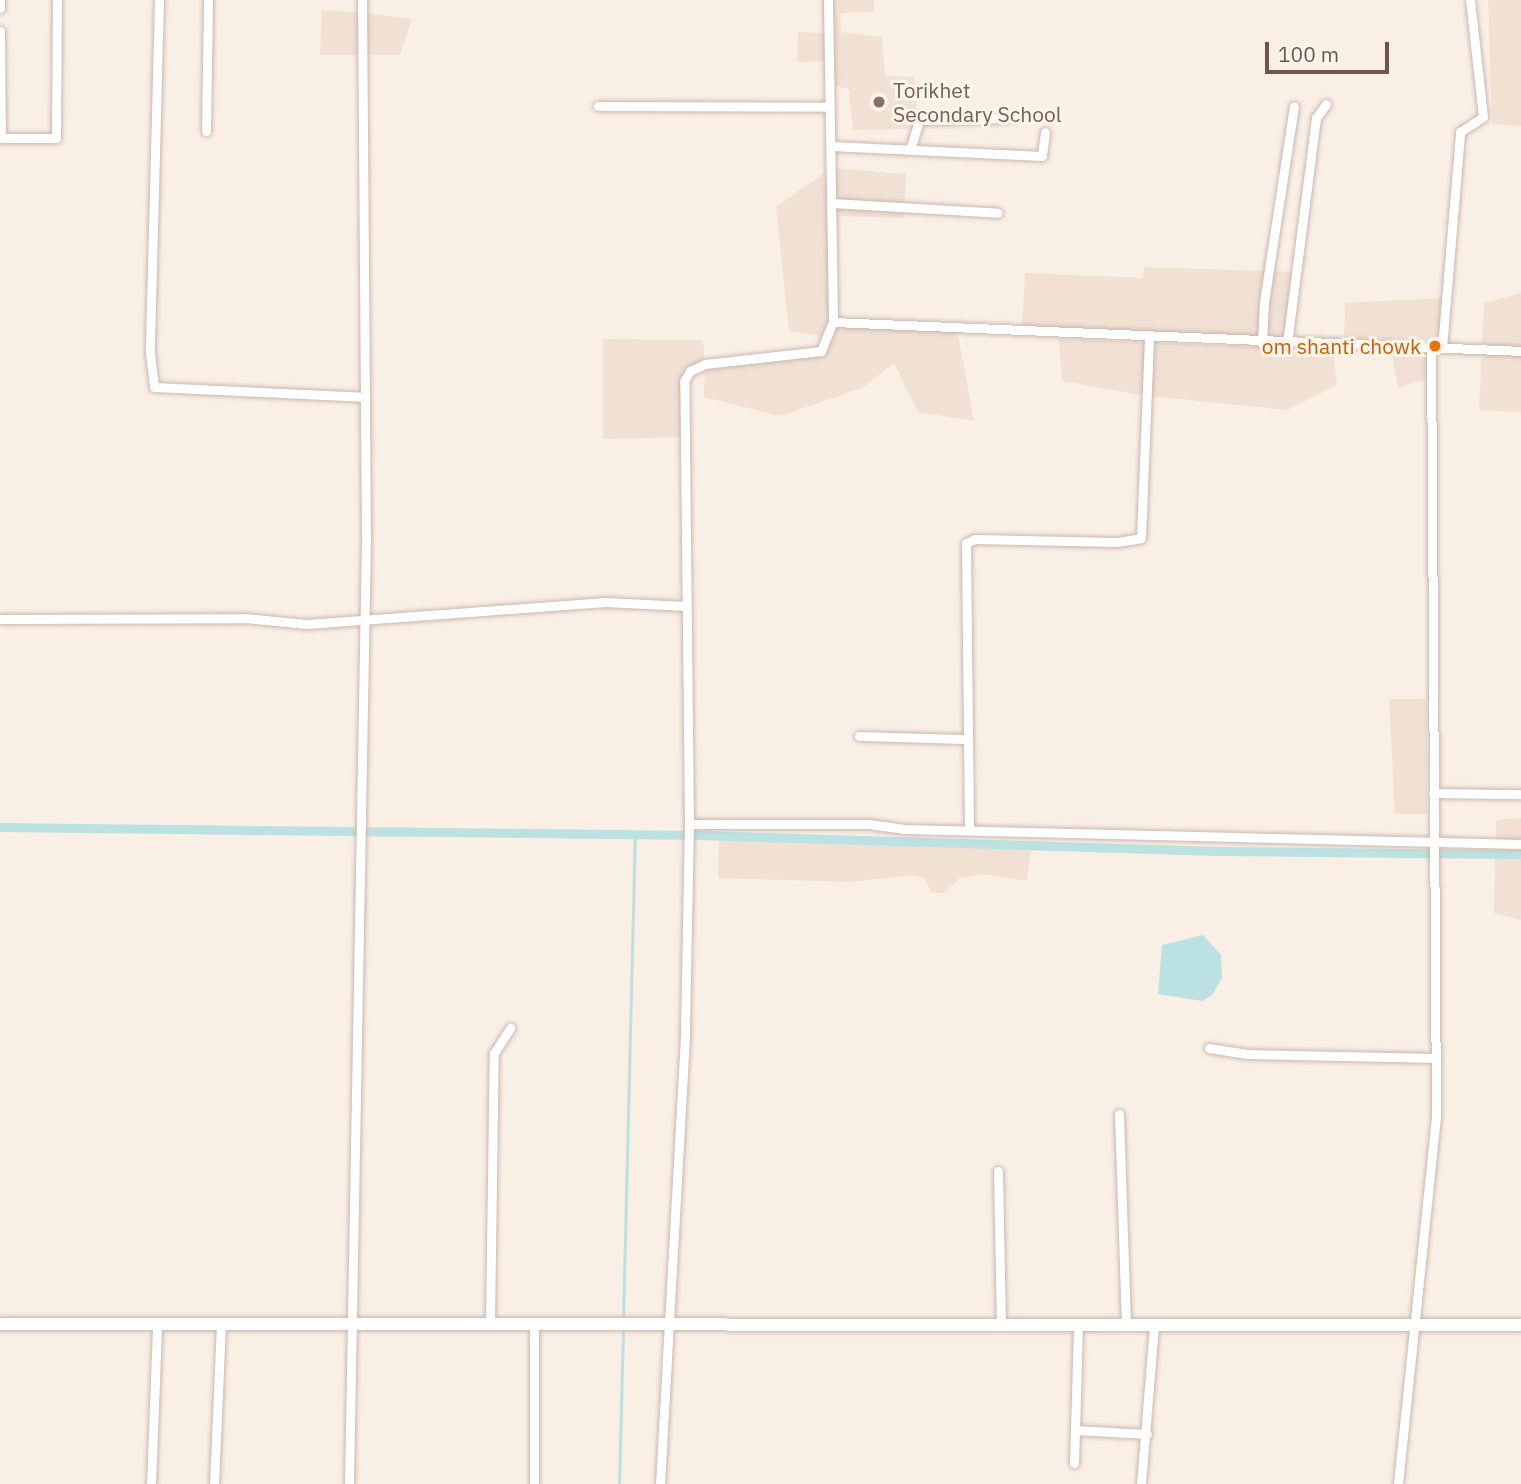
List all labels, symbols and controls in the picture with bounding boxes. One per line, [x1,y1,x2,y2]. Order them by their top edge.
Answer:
scale bar [1269,28,1393,72]
text: 100 m [1278,40,1339,68]
place label: Torikhet Secondary School [893,77,1062,127]
marker: Torikhet Secondary School [871,94,887,110]
place label: om shanti chowk [1262,333,1421,359]
marker: om shanti chowk [1427,338,1443,354]

